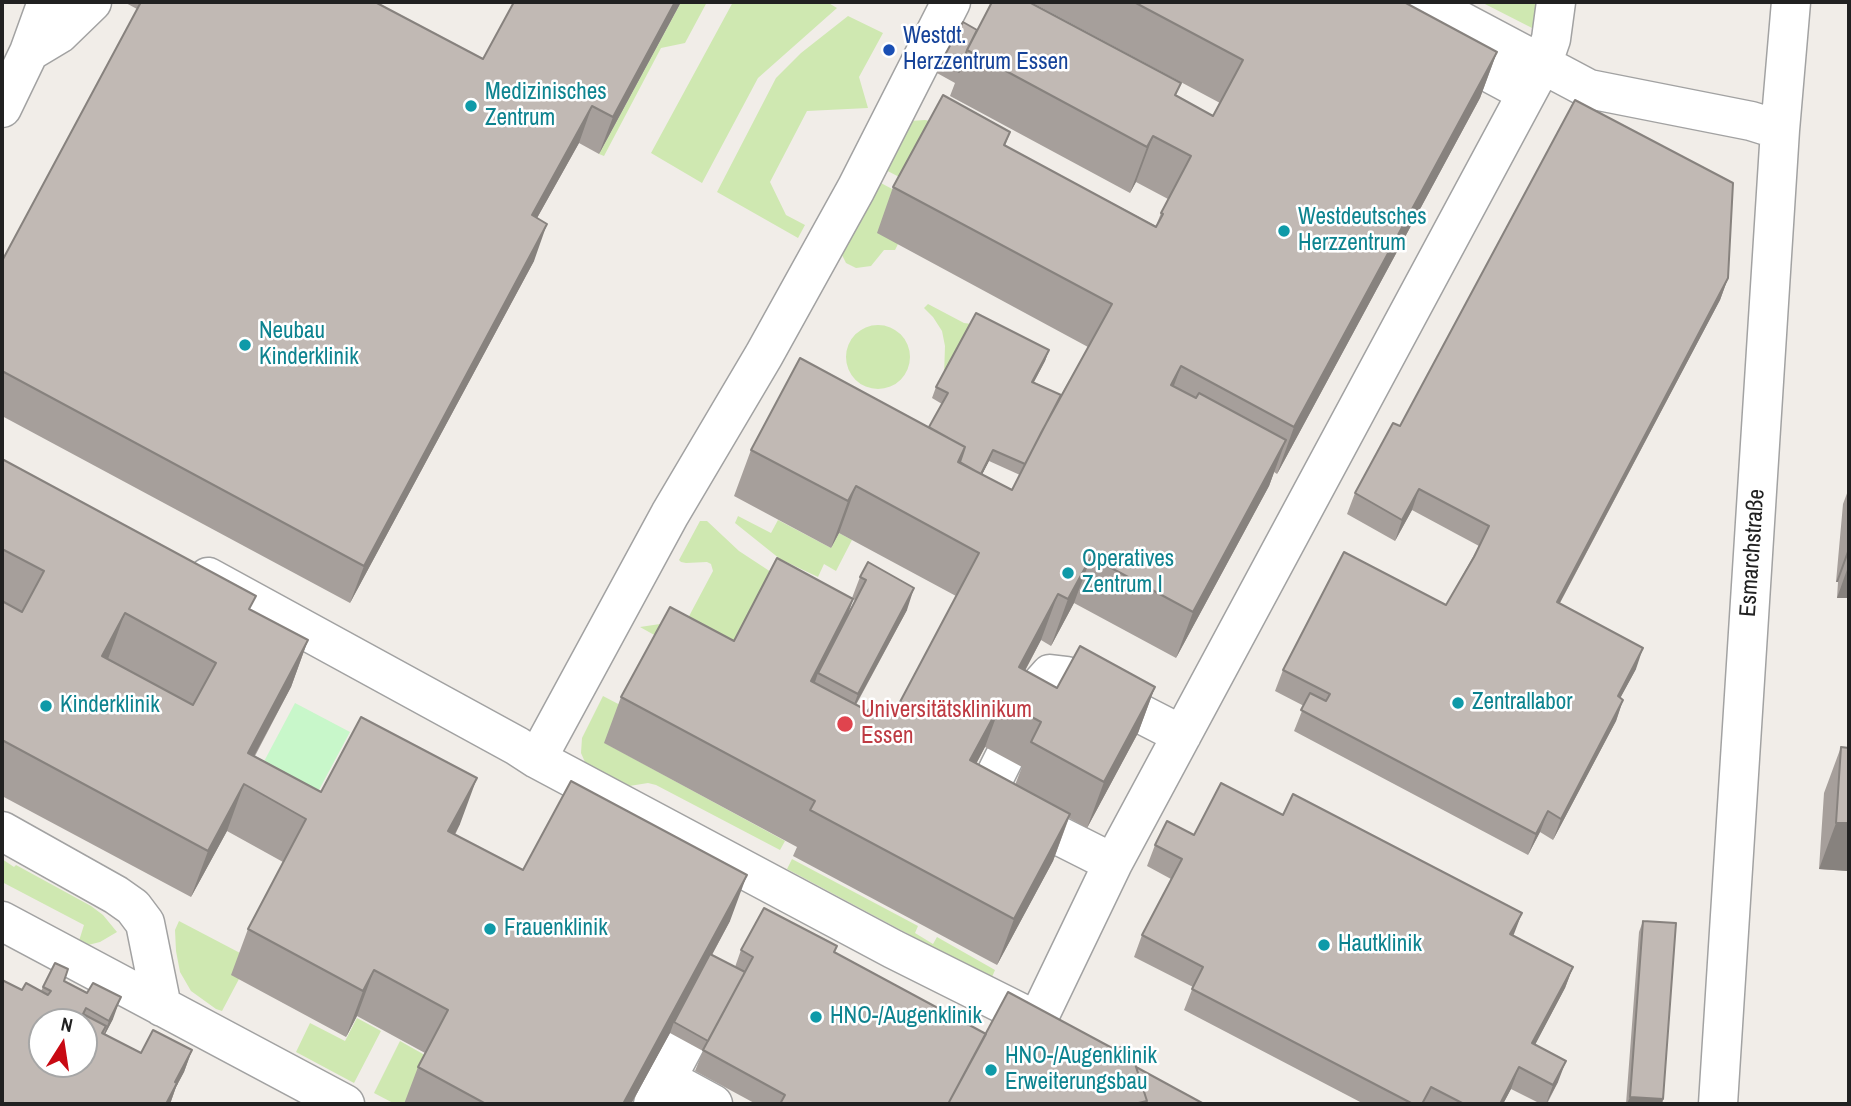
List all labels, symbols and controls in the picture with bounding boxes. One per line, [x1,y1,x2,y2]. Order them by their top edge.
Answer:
place label: Westdt. Herzzentrum Essen [903,23,1069,77]
marker: Westdt. Herzzentrum Essen [881,42,897,58]
place label: Medizinisches Zentrum [485,79,607,133]
marker: Medizinisches Zentrum [463,98,479,114]
place label: Westdeutsches Herzzentrum [1298,204,1427,258]
marker: Westdeutsches Herzzentrum [1276,223,1292,239]
place label: Neubau Kinderklinik [259,318,359,372]
marker: Neubau Kinderklinik [237,337,253,353]
street label: Esmarchstraße [1735,488,1771,618]
place label: Operatives Zentrum I [1082,546,1174,600]
marker: Operatives Zentrum I [1060,565,1076,581]
place label: Zentrallabor [1472,689,1573,717]
place label: Kinderklinik [60,692,160,720]
marker: Zentrallabor [1450,695,1466,711]
place label: Universitätsklinikum Essen [861,697,1032,751]
marker: Kinderklinik [38,698,54,714]
marker: Universitätsklinikum Essen [835,714,855,734]
place label: Frauenklinik [504,915,608,943]
marker: Frauenklinik [482,921,498,937]
place label: Hautklinik [1338,931,1422,959]
marker: Hautklinik [1316,937,1332,953]
place label: HNO-/Augenklinik [830,1003,982,1031]
north arrow [28,1008,98,1078]
marker: HNO-/Augenklinik [808,1009,824,1025]
text: N [59,1011,75,1038]
place label: HNO-/Augenklinik Erweiterungsbau [1005,1043,1157,1097]
marker: HNO-/Augenklinik Erweiterungsbau [983,1062,999,1078]

